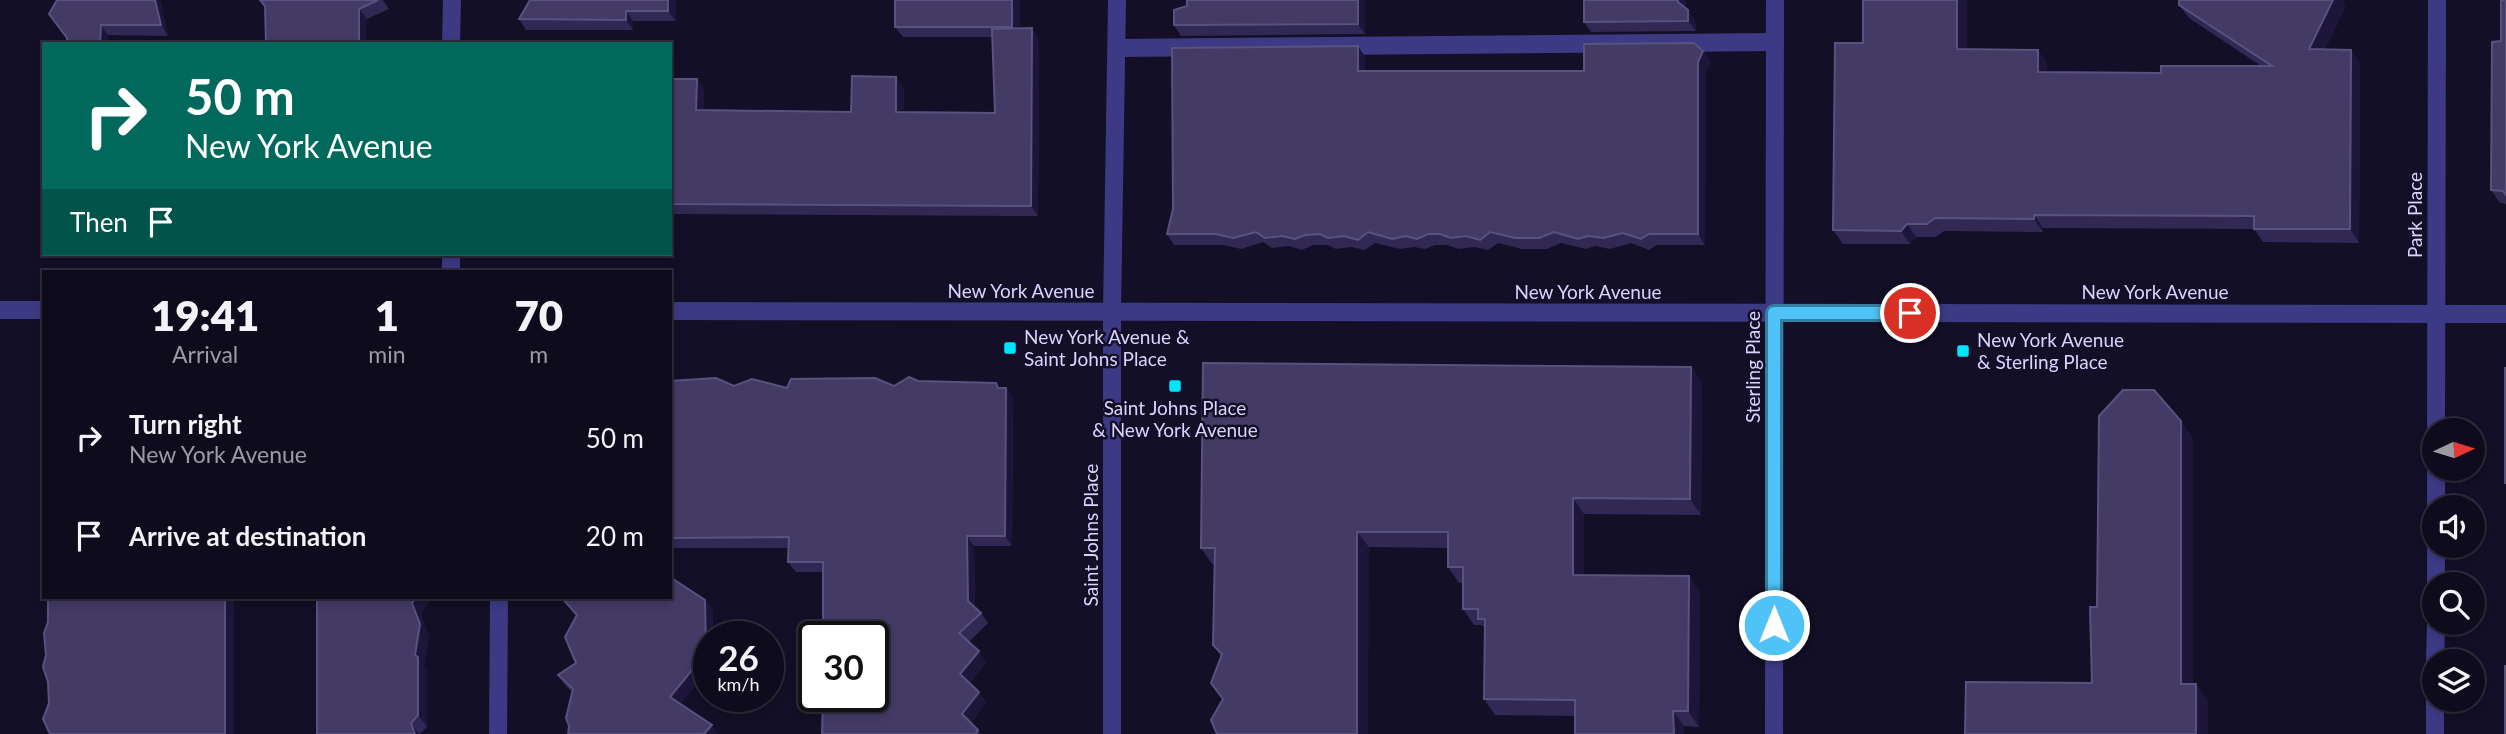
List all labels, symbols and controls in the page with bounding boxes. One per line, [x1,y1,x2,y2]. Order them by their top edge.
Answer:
text: 50 m [185,67,295,125]
icon: right [70,70,161,161]
text: New York Avenue [185,126,433,165]
street label: Park Place [2403,172,2426,258]
icon: arrive [142,203,180,241]
text: Then [70,206,128,238]
street label: New York Avenue [947,279,1095,302]
street label: New York Avenue [1514,280,1662,303]
street label: New York Avenue [2081,280,2229,303]
pin [1880,283,1940,343]
text: 19:41 [151,290,259,340]
text: 1 [375,290,399,340]
text: 70 [514,290,563,340]
icon: arrive [1891,294,1929,332]
street label: Sterling Place [1741,311,1764,423]
place label: New York Avenue & Saint Johns Place [1024,325,1190,370]
place label: New York Avenue & Sterling Place [1977,328,2124,373]
text: Arrival [172,340,238,368]
text: min [368,340,406,368]
text: m [529,340,548,368]
marker: New York Avenue & Saint Johns Place [1002,340,1018,356]
marker: New York Avenue & Sterling Place [1955,343,1971,359]
marker: Saint Johns Place & New York Avenue [1167,378,1183,394]
place label: Saint Johns Place & New York Avenue [1092,396,1258,441]
text: Turn right [129,408,242,440]
north arrow [2422,418,2485,481]
map controls [2422,418,2485,712]
icon: right [70,419,108,457]
text: 50 m [586,422,644,454]
text: New York Avenue [129,440,307,468]
street label: Saint Johns Place [1079,464,1102,606]
button: sound [2422,495,2485,558]
icon: arrive [70,517,108,555]
text: Arrive at destination [129,520,366,552]
text: 20 m [586,520,644,552]
button: search [2422,572,2485,635]
position arrow [1737,588,1811,662]
speed limit sign: 30 [798,621,889,712]
text: 26 [718,636,759,678]
button: layers [2422,649,2485,712]
text: km/h [717,673,760,695]

